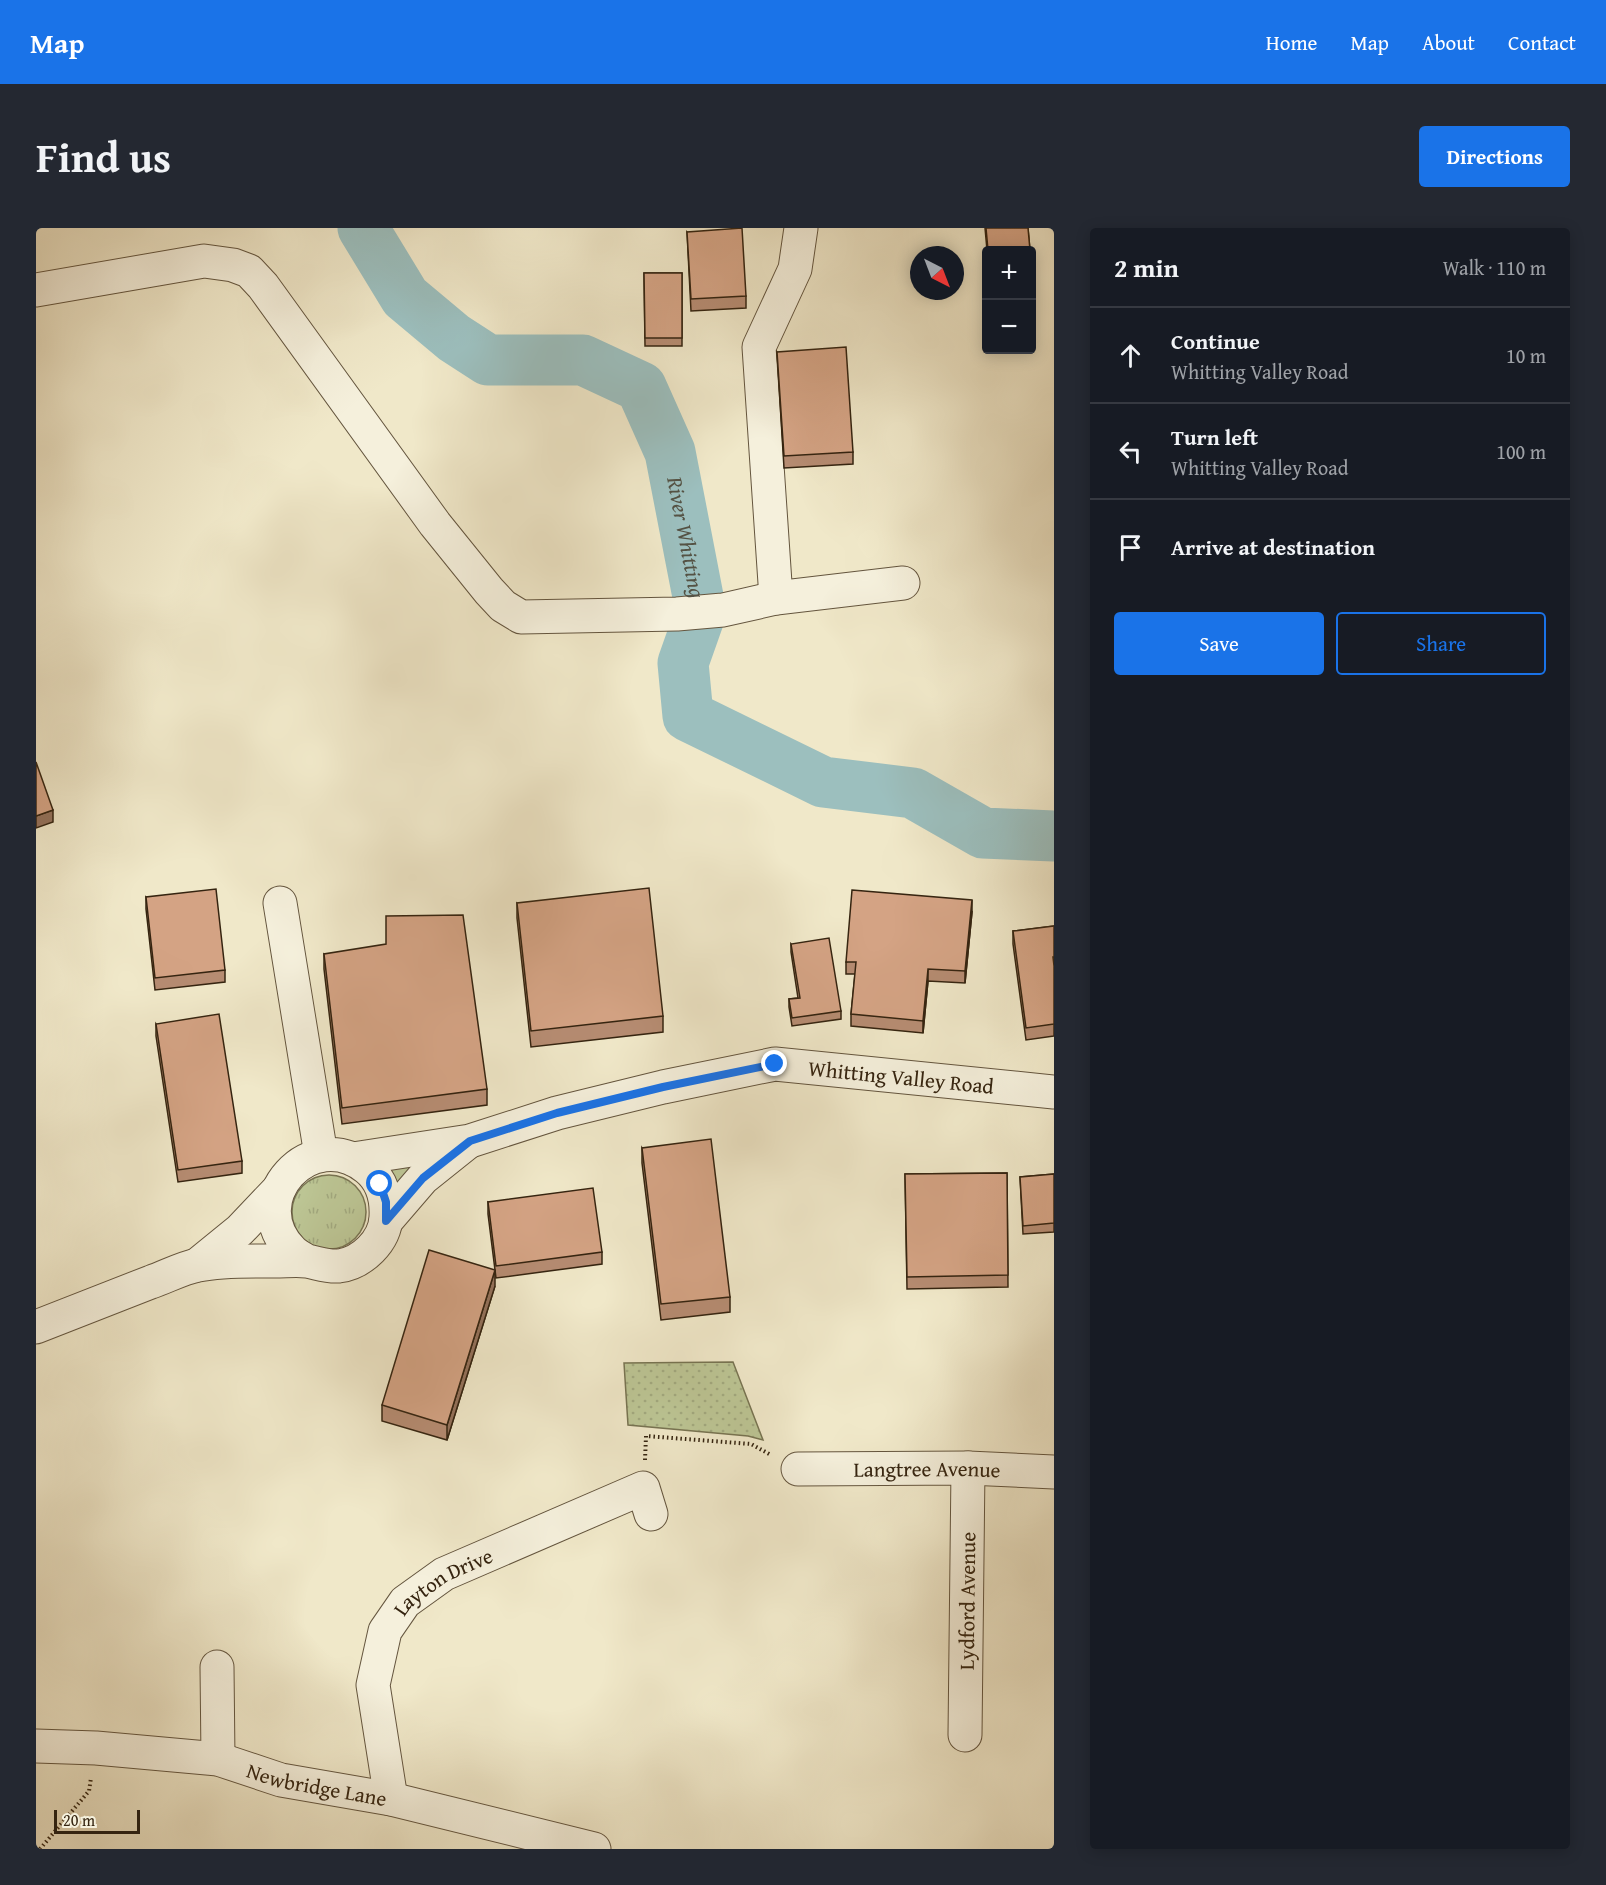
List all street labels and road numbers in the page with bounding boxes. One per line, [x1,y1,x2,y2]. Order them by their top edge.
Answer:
street label: Whitting Valley Road [807,1052,996,1101]
street label: Langtree Avenue [853,1452,1001,1485]
street label: Lydford Avenue [950,1532,983,1670]
street label: Layton Drive [385,1539,497,1622]
street label: Newbridge Lane [243,1754,389,1814]

